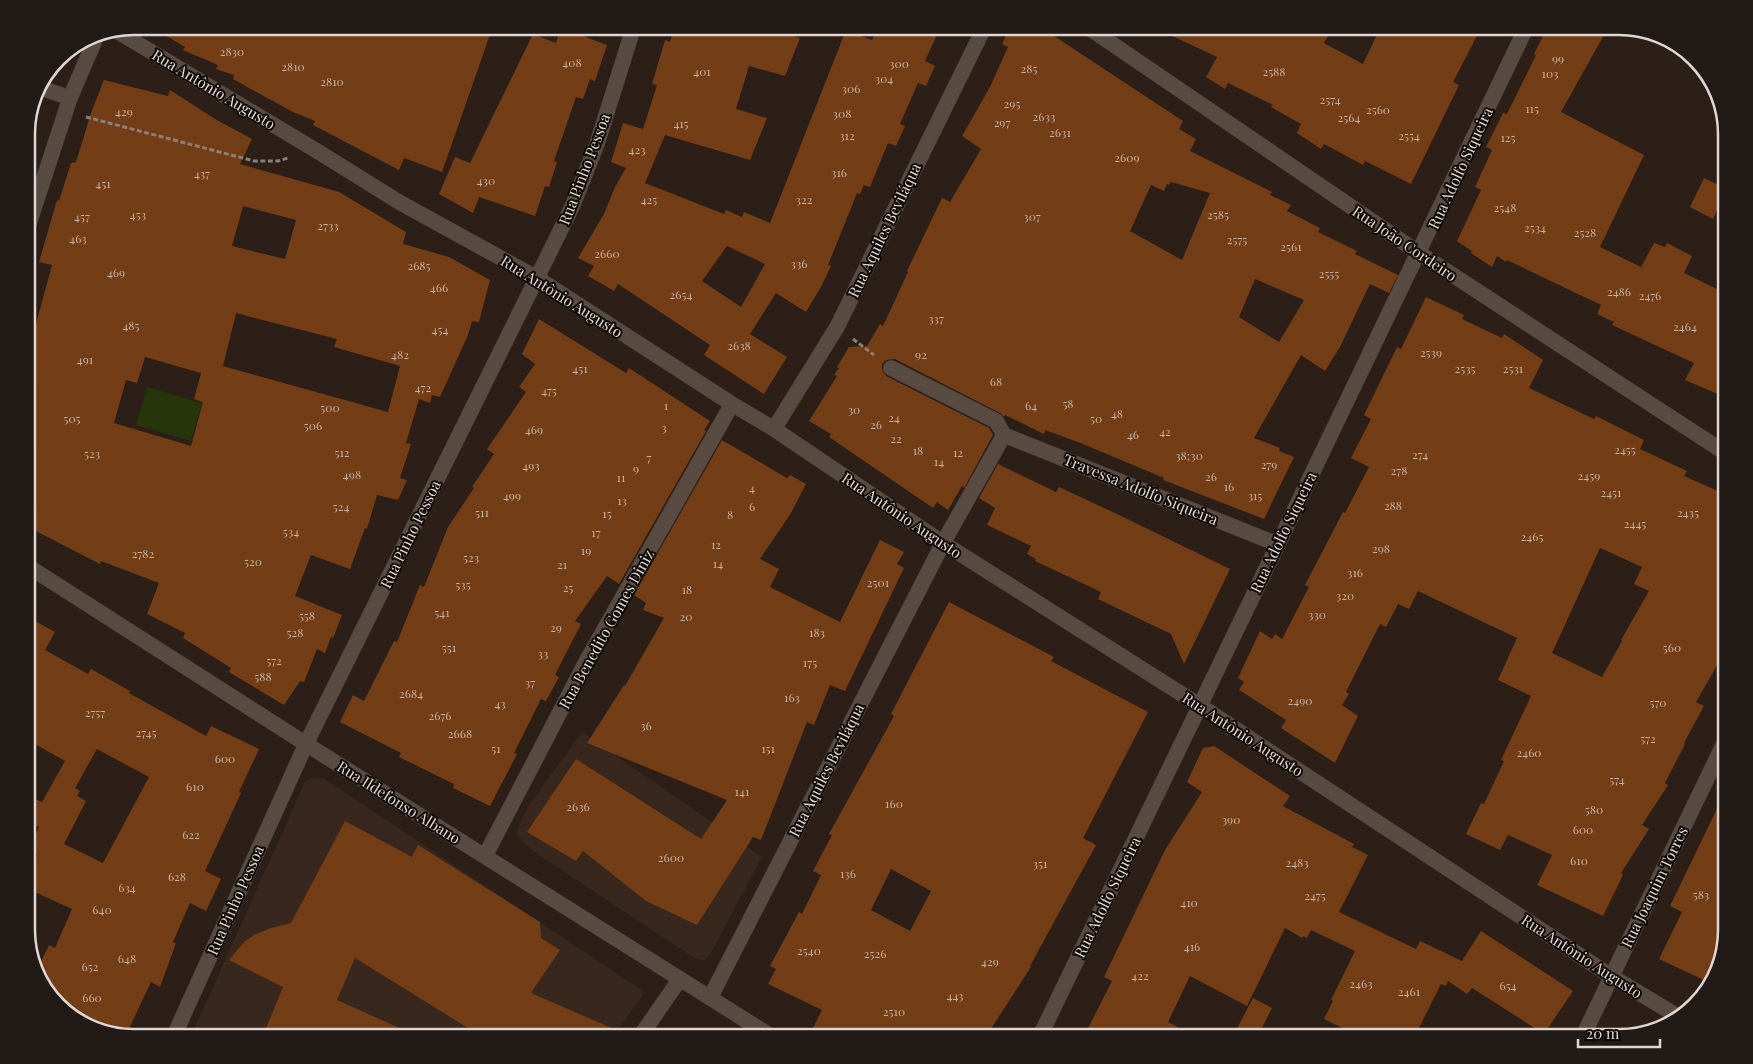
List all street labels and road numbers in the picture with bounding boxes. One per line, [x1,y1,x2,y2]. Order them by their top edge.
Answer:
street label: Rua Antônio Augusto [149,44,279,134]
street label: Rua Adolfo Siqueira [1423,104,1497,232]
street label: Rua Pinho Pessoa [554,110,615,228]
street label: Rua Aquiles Beviláqua [843,159,925,301]
street label: Rua João Cordeiro [1349,201,1461,285]
street label: Rua Antônio Augusto [497,250,627,342]
street label: Travessa Adolfo Siqueira [1061,449,1222,529]
street label: Rua Antônio Augusto [838,467,966,563]
street label: Rua Adolfo Siqueira [1245,468,1321,596]
street label: Rua Pinho Pessoa [375,476,445,591]
street label: Rua Benedito Gomes Diniz [554,546,658,712]
street label: Rua Antônio Augusto [1179,687,1307,781]
street label: Rua Aquiles Beviláqua [784,699,869,840]
street label: Rua Ildefonso Albano [334,756,464,848]
street label: Rua Joaquim Torres [1616,823,1692,951]
street label: Rua Adolfo Siqueira [1069,833,1145,961]
street label: Rua Pinho Pessoa [202,842,268,958]
street label: Rua Antônio Augusto [1518,909,1646,1003]

